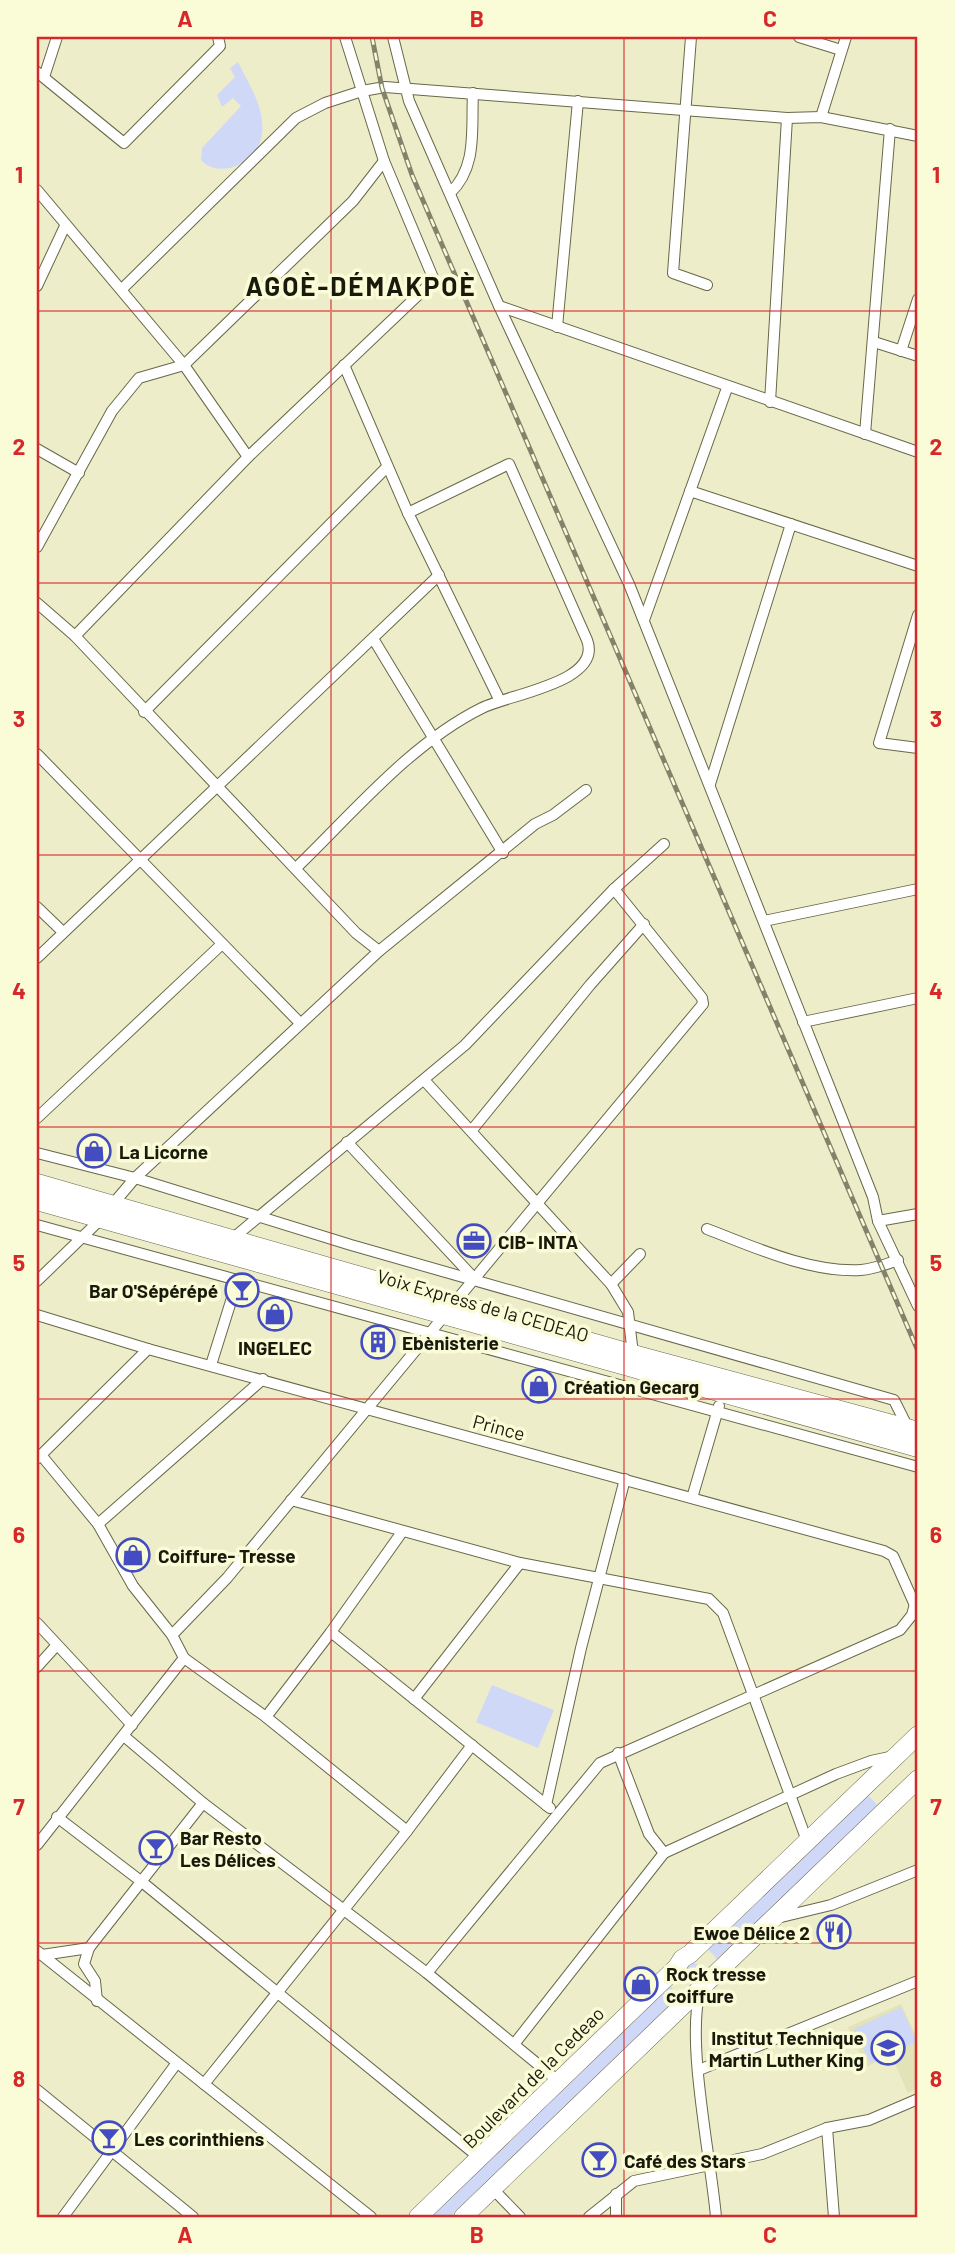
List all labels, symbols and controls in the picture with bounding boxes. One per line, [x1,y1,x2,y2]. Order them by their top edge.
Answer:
text: A [177,4,193,32]
text: B [470,4,484,32]
text: C [763,4,777,32]
text: 1 [15,160,23,188]
text: 1 [932,160,940,188]
district label: AGOÈ-DÉMAKPOÈ [245,270,477,301]
text: 2 [13,432,25,460]
text: 2 [930,432,942,460]
text: 3 [13,704,25,732]
text: 3 [930,704,942,732]
text: 4 [12,976,26,1004]
text: 4 [929,976,943,1004]
shop icon: La Licorne [75,1132,113,1170]
place label: La Licorne [119,1140,208,1163]
office icon: CIB- INTA [455,1222,493,1260]
place label: CIB- INTA [498,1230,578,1253]
text: 5 [13,1248,25,1276]
text: 5 [930,1248,942,1276]
street label: Voix Express de la CEDEAO [374,1264,592,1346]
bar icon: Bar O'Sépérépé [223,1271,261,1309]
place label: Bar O'Sépérépé [89,1279,218,1302]
shop icon: INGELEC [256,1295,294,1333]
building icon: Ebènisterie [359,1323,397,1361]
place label: Ebènisterie [402,1331,499,1354]
place label: INGELEC [238,1336,312,1359]
shop icon: Création Gecarg [520,1367,558,1405]
place label: Création Gecarg [564,1375,699,1398]
street label: Prince [470,1409,528,1445]
text: 6 [13,1520,25,1548]
text: 6 [930,1520,942,1548]
shop icon: Coiffure- Tresse [114,1536,152,1574]
place label: Coiffure- Tresse [158,1544,296,1567]
text: 7 [13,1792,25,1820]
text: 7 [930,1792,942,1820]
place label: Bar Resto Les Délices [180,1826,276,1871]
bar icon: Bar Resto Les Délices [137,1829,175,1867]
restaurant icon: Ewoe Délice 2 [815,1913,853,1951]
place label: Ewoe Délice 2 [693,1921,810,1944]
place label: Rock tresse coiffure [666,1962,766,2007]
shop icon: Rock tresse coiffure [622,1965,660,2003]
street label: Boulevard de la Cedeao [458,2002,608,2152]
place label: Institut Technique Martin Luther King [709,2026,864,2071]
school or university icon: Institut Technique Martin Luther King [869,2029,907,2067]
text: 8 [13,2064,25,2092]
text: 8 [930,2064,942,2092]
bar icon: Les corinthiens [90,2119,128,2157]
place label: Les corinthiens [134,2127,264,2150]
bar icon: Café des Stars [580,2141,618,2179]
place label: Café des Stars [624,2149,746,2172]
text: A [177,2220,193,2248]
text: B [470,2220,484,2248]
text: C [763,2220,777,2248]

